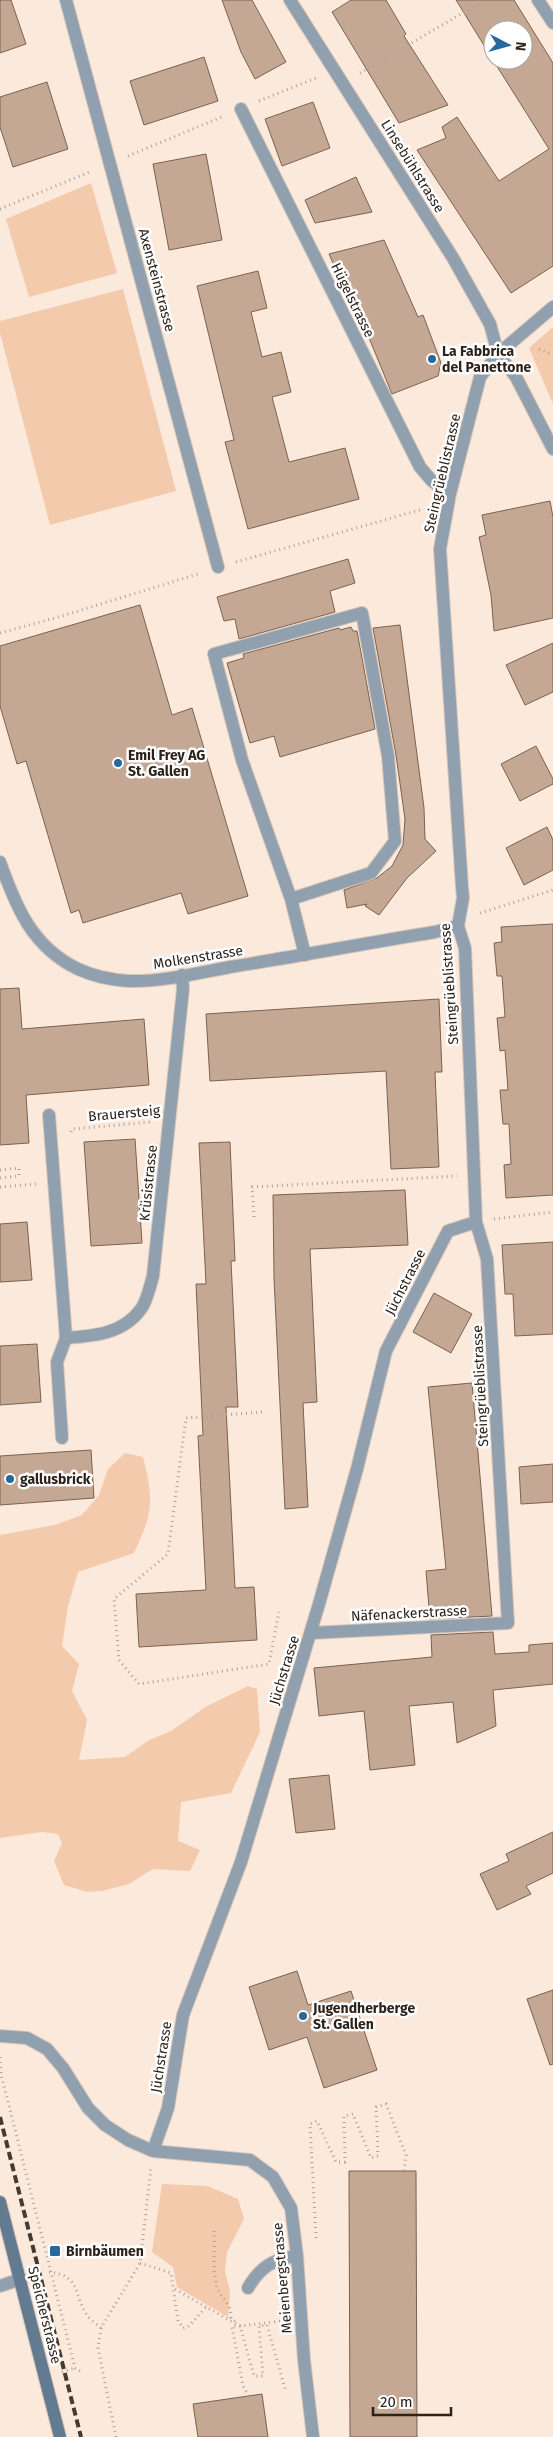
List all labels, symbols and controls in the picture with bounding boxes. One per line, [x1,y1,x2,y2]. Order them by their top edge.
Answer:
north arrow [483,20,533,70]
text: N [511,41,529,52]
street label: Linsebühlstrasse [377,117,448,216]
street label: Axensteinstrasse [135,227,178,334]
street label: Hügelstrasse [327,260,378,340]
place label: La Fabbrica del Panettone [442,343,532,376]
marker: La Fabbrica del Panettone [426,353,438,365]
street label: Steingrüeblistrasse [421,412,464,534]
place label: Emil Frey AG St. Gallen [128,747,205,780]
marker: Emil Frey AG St. Gallen [112,757,124,769]
street label: Steingrüeblistrasse [437,923,462,1045]
street label: Molkenstrasse [152,942,244,973]
street label: Brauersteig [87,1102,161,1125]
street label: Krüsistrasse [136,1144,161,1222]
street label: Jüchstrasse [382,1246,429,1318]
street label: Steingrüeblistrasse [469,1325,492,1447]
place label: gallusbrick [20,1471,91,1488]
marker: gallusbrick [4,1473,16,1485]
street label: Näfenackerstrasse [351,1602,468,1625]
street label: Jüchstrasse [266,1633,303,1707]
place label: Jugendherberge St. Gallen [312,2000,415,2033]
marker: Jugendherberge St. Gallen [297,2010,309,2022]
street label: Jüchstrasse [147,2020,176,2094]
street label: Meienbergstrasse [269,2222,296,2334]
place label: Birnbäumen [66,2243,144,2260]
marker: Birnbäumen [48,2244,62,2258]
street label: Speicherstrasse [24,2265,65,2366]
scale bar [373,2384,450,2416]
text: 20 m [380,2393,413,2411]

